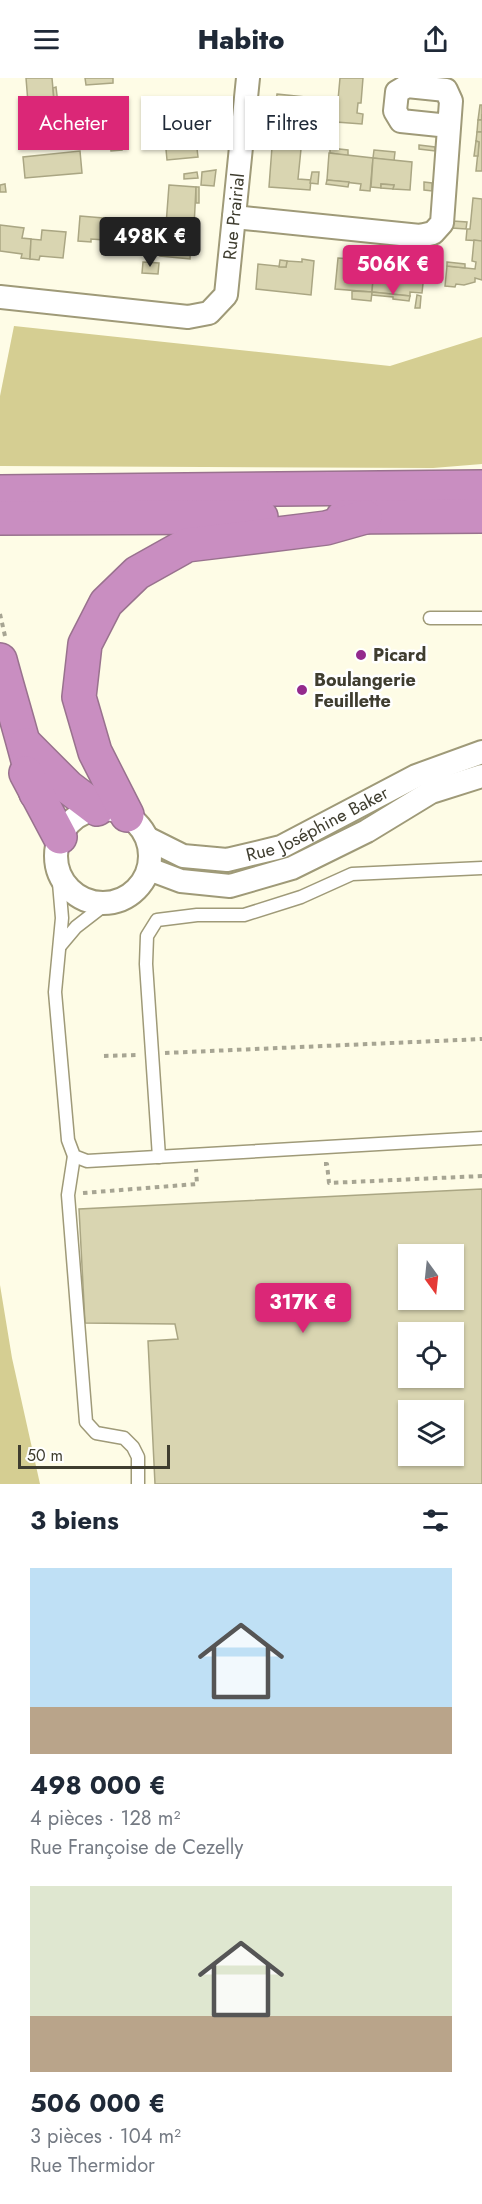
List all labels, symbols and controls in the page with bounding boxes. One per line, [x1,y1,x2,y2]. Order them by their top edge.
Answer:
text: Habito [198,20,284,59]
icon: menu [30,23,63,56]
icon: share [419,23,452,56]
chip: Acheter [18,96,129,150]
chip: Louer [141,96,233,150]
chip: Filtres [245,96,339,150]
street label: Rue Prairial [217,172,251,261]
pin: 498K € [101,217,199,268]
text: 498K € [114,222,186,251]
pin: 506K € [344,245,442,296]
text: 506K € [357,250,429,279]
place label: Picard [373,642,426,668]
marker: Picard [354,648,368,662]
place label: Boulangerie Feuillette [314,667,416,714]
marker: Boulangerie Feuillette [295,683,309,697]
street label: Rue Joséphine Baker [243,779,394,868]
north arrow [398,1244,464,1310]
map controls [398,1244,464,1466]
pin: 317K € [254,1283,352,1334]
text: 317K € [269,1288,337,1317]
button: locate [398,1322,464,1388]
button: layers [398,1400,464,1466]
scale bar [18,1442,170,1470]
text: 50 m [27,1444,63,1467]
text: 3 biens [30,1501,119,1539]
icon: filters [419,1504,452,1537]
icon: home [187,1607,295,1715]
text: 498 000 € [30,1766,166,1804]
text: 4 pièces · 128 m² [30,1804,180,1833]
text: Rue Françoise de Cezelly [30,1833,243,1862]
icon: home [187,1925,295,2033]
text: 506 000 € [30,2084,166,2122]
text: 3 pièces · 104 m² [30,2122,181,2151]
text: Rue Thermidor [30,2151,155,2180]

